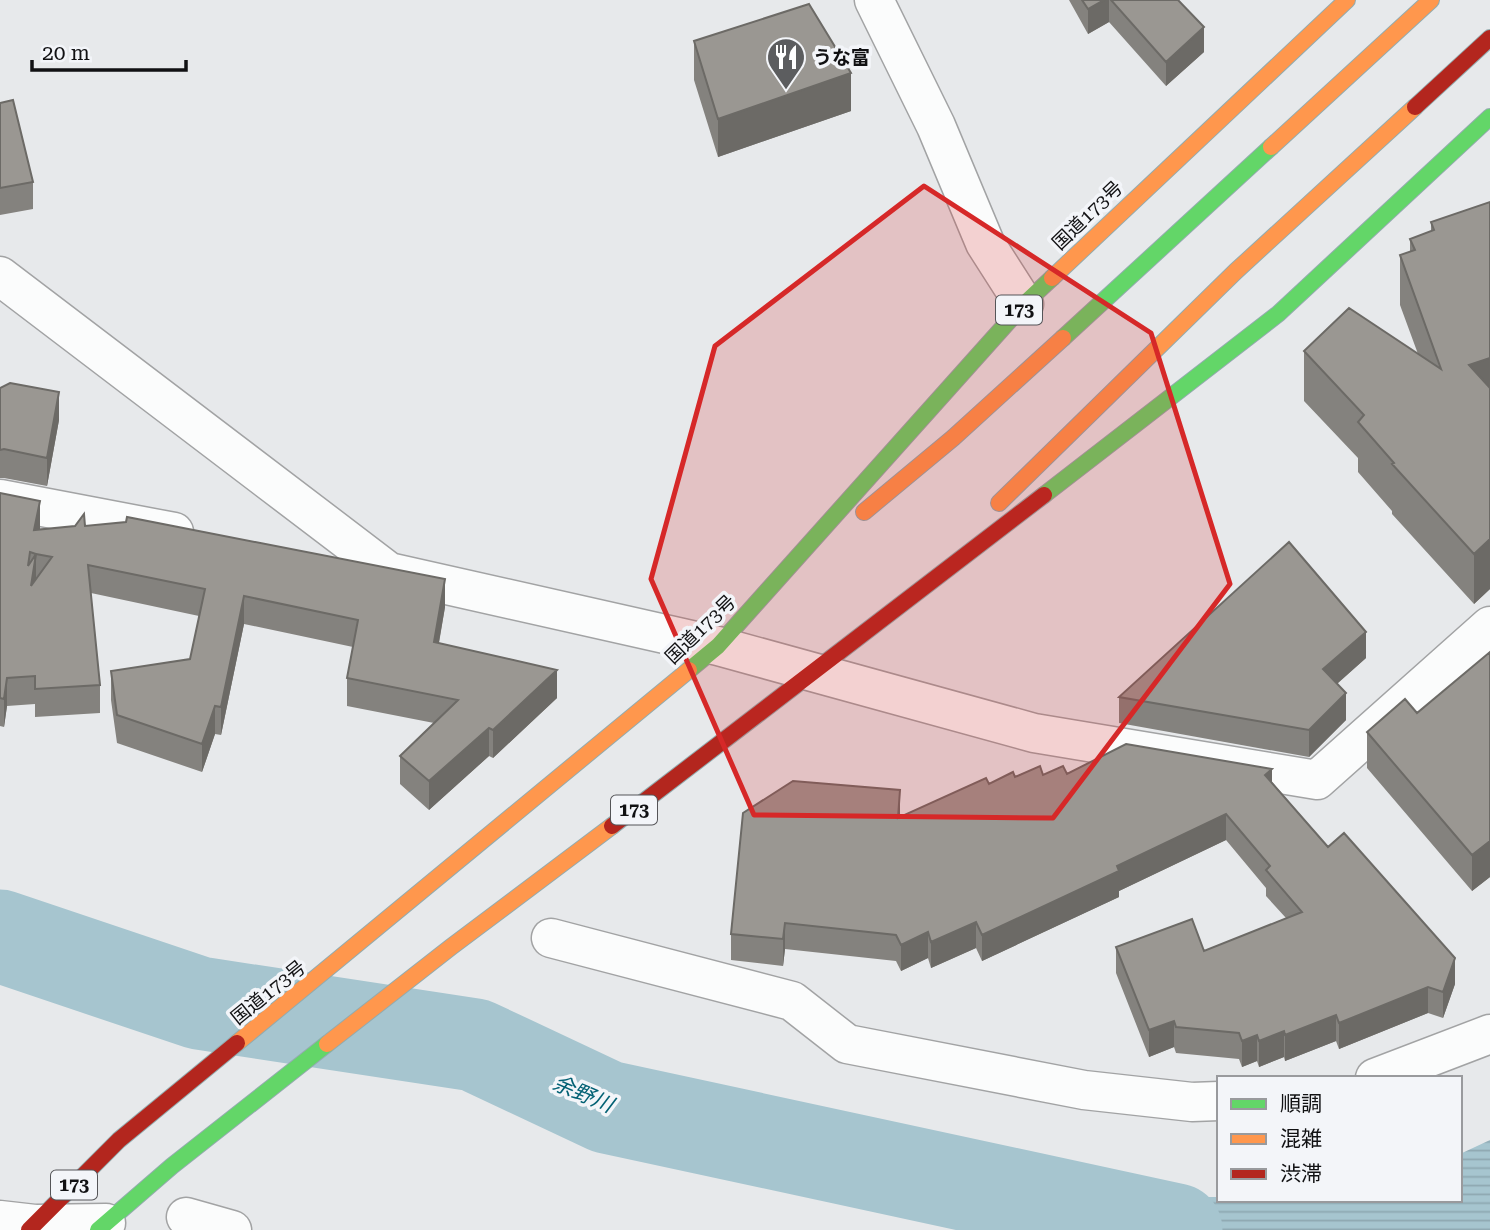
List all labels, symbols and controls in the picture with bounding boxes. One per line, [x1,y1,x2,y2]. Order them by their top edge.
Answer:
scale bar [32,28,186,72]
restaurant icon: うな富 [765,36,807,91]
text: 20 m [42,41,90,65]
place label: うな富 [813,46,870,69]
street label: 国道173号 [1047,176,1127,255]
road number: 173 [996,296,1042,324]
street label: 国道173号 [660,590,740,669]
road number: 173 [611,796,657,824]
street label: 国道173号 [227,955,310,1029]
water label: 余野川 [549,1071,619,1118]
legend [1217,1076,1462,1202]
text: 順調 [1280,1092,1322,1116]
text: 混雑 [1280,1127,1322,1151]
text: 渋滞 [1280,1162,1322,1186]
road number: 173 [51,1170,97,1200]

